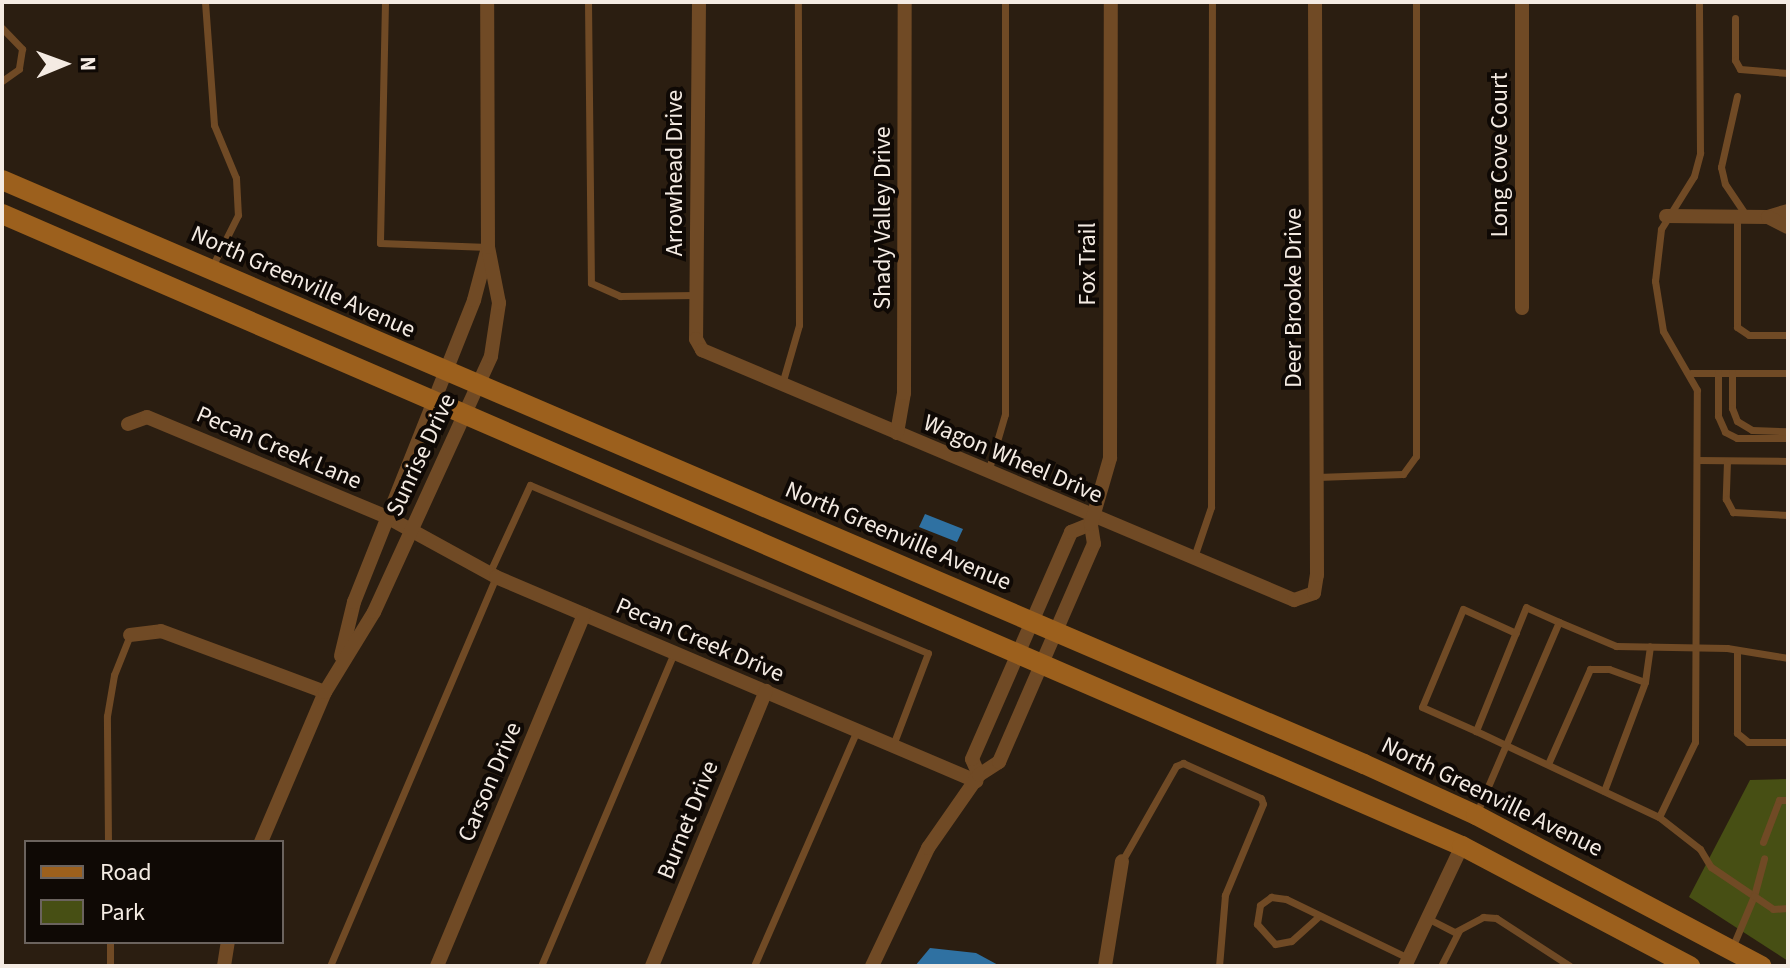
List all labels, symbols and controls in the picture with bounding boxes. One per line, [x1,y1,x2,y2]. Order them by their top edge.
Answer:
north arrow [24,24,104,104]
text: N [72,56,104,71]
street label: Long Cove Court [1486,72,1514,238]
street label: Arrowhead Drive [661,90,689,256]
street label: Shady Valley Drive [869,126,897,310]
street label: Deer Brooke Drive [1280,208,1308,388]
street label: North Greenville Avenue [186,219,420,345]
street label: Fox Trail [1074,222,1102,306]
street label: Sunrise Drive [380,389,462,521]
street label: Pecan Creek Lane [192,400,366,496]
street label: Wagon Wheel Drive [919,408,1107,510]
street label: North Greenville Avenue [781,475,1015,597]
street label: Pecan Creek Drive [612,592,788,688]
street label: Carson Drive [452,718,528,846]
street label: North Greenville Avenue [1377,731,1607,863]
street label: Burnet Drive [651,757,725,883]
legend [24,840,284,944]
text: Road [100,855,152,890]
text: Park [100,895,145,930]

